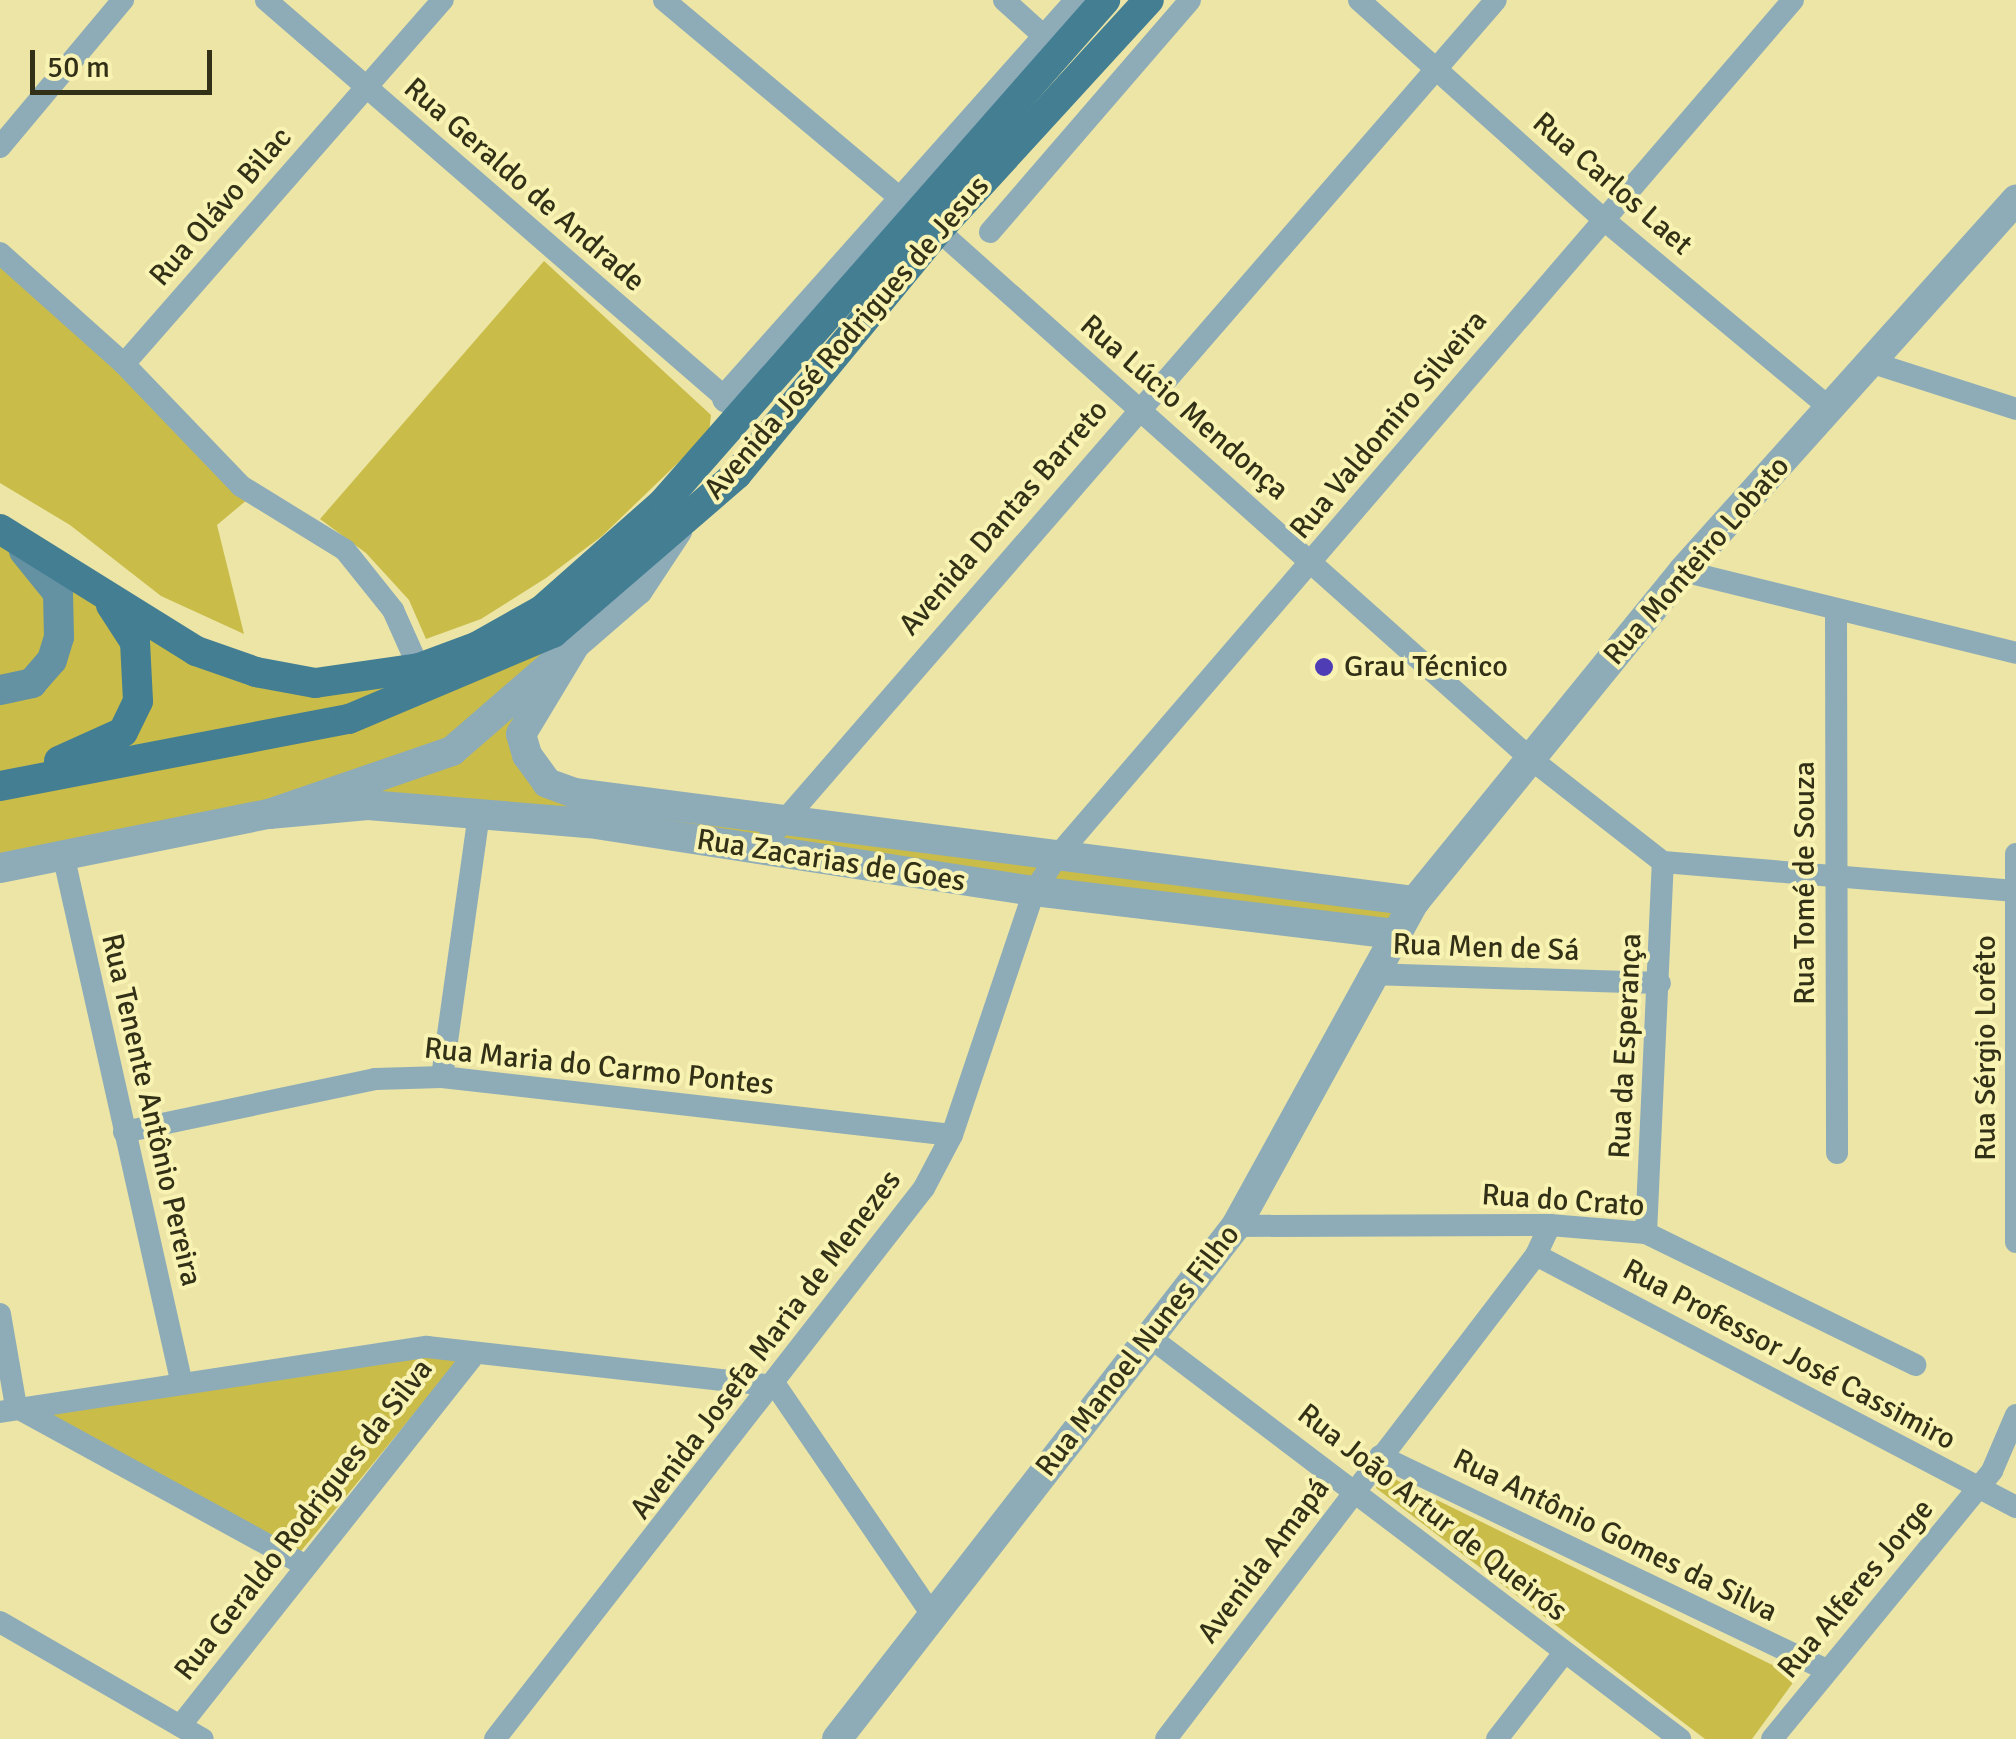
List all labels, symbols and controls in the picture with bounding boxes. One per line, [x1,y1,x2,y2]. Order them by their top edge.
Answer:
scale bar [35,30,218,92]
text: 50 m [47,49,110,86]
street label: Rua Geraldo de Andrade [396,71,652,299]
street label: Rua Carlos Laet [1525,105,1699,263]
street label: Rua Olávo Bilac [142,120,300,294]
street label: Avenida José Rodrigues de Jesus [697,169,997,507]
street label: Rua Valdomiro Silveira [1283,303,1495,547]
street label: Rua Lúcio Mendonça [1072,308,1296,508]
street label: Avenida Dantas Barreto [892,393,1116,643]
street label: Rua Monteiro Lobato [1597,449,1797,673]
place label: Grau Técnico [1344,649,1508,685]
marker: Grau Técnico [1313,656,1335,678]
street label: Rua Tomé de Souza [1787,761,1823,1005]
street label: Rua Zacarias de Goes [694,822,968,900]
street label: Rua Men de Sá [1392,927,1580,969]
street label: Rua Tenente Antônio Pereira [93,930,209,1290]
street label: Rua da Esperança [1602,932,1650,1160]
street label: Rua Sérgio Lorêto [1968,935,2004,1161]
street label: Rua Maria do Carmo Pontes [422,1031,776,1103]
street label: Avenida Josefa Maria de Menezes [623,1163,909,1527]
street label: Rua do Crato [1480,1177,1646,1225]
street label: Rua Manoel Nunes Filho [1028,1218,1248,1484]
street label: Rua Professor José Cassimiro [1616,1252,1962,1458]
street label: Rua Geraldo Rodrigues da Silva [167,1352,441,1688]
street label: Rua João Artur de Queirós [1290,1397,1574,1629]
street label: Rua Antônio Gomes da Silva [1447,1442,1783,1630]
street label: Avenida Amapá [1190,1472,1338,1650]
street label: Rua Alferes Jorge [1771,1492,1941,1686]

